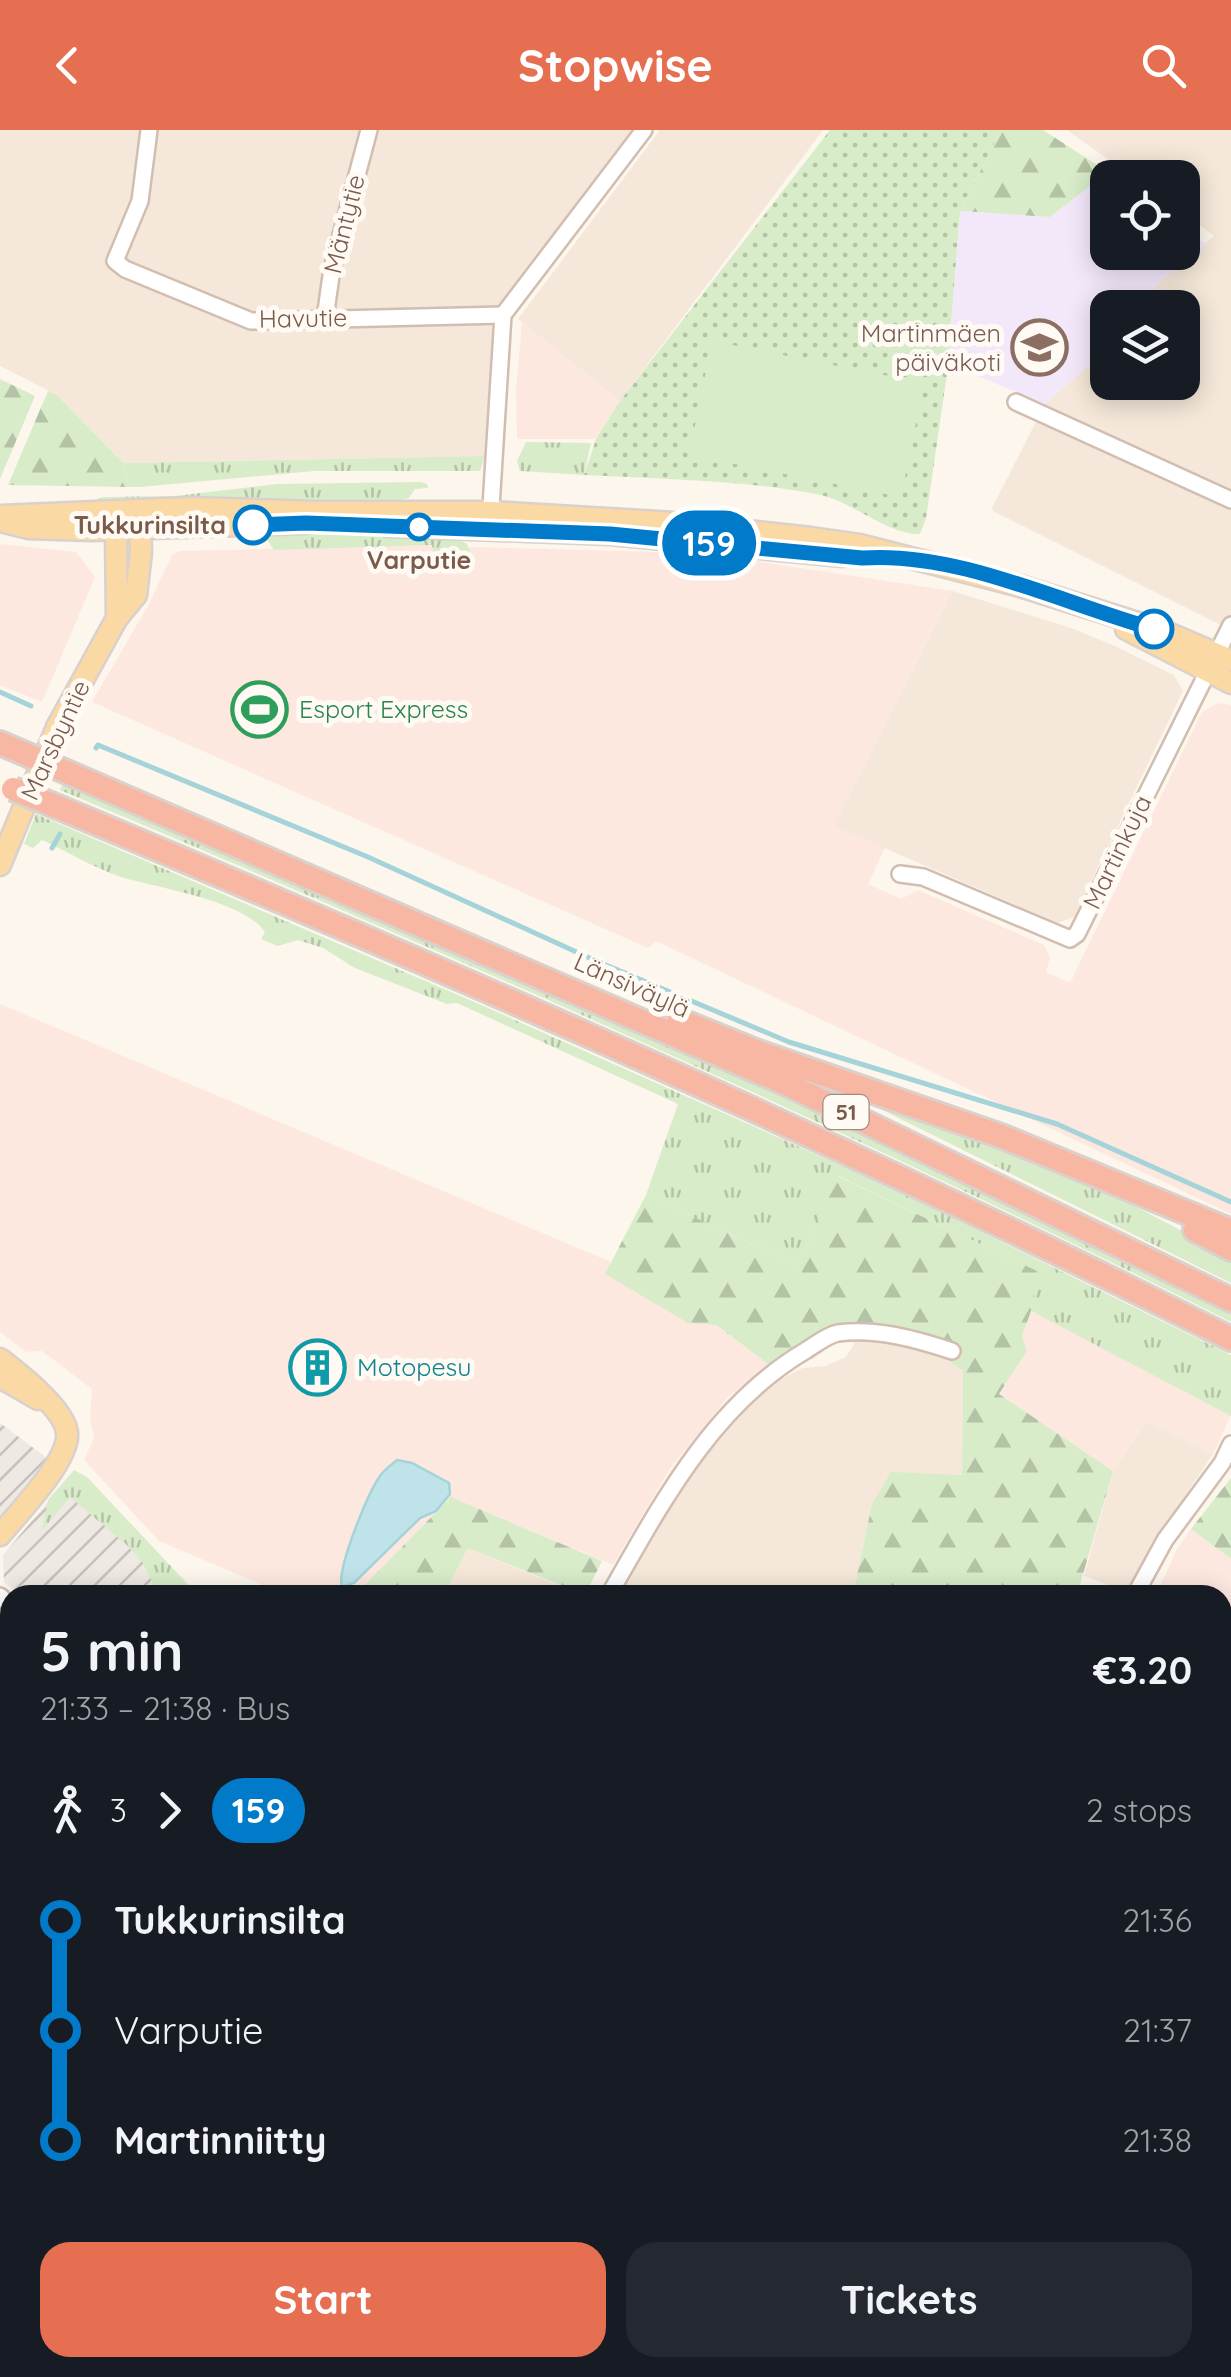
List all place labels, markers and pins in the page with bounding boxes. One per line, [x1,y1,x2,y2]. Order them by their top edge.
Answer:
place label: Martinmäen päiväkoti [861,317,1001,377]
school or university icon: Martinmäen päiväkoti [1010,317,1070,377]
marker: Tukkurinsilta [234,506,272,544]
place label: Tukkurinsilta [74,509,226,540]
marker: Varputie [406,514,432,540]
place label: Varputie [367,544,471,575]
unlabelled marker [1135,610,1173,648]
sports icon: Esport Express [230,679,290,739]
place label: Esport Express [299,693,468,724]
building icon: Motopesu [288,1337,348,1397]
place label: Motopesu [357,1351,471,1382]

